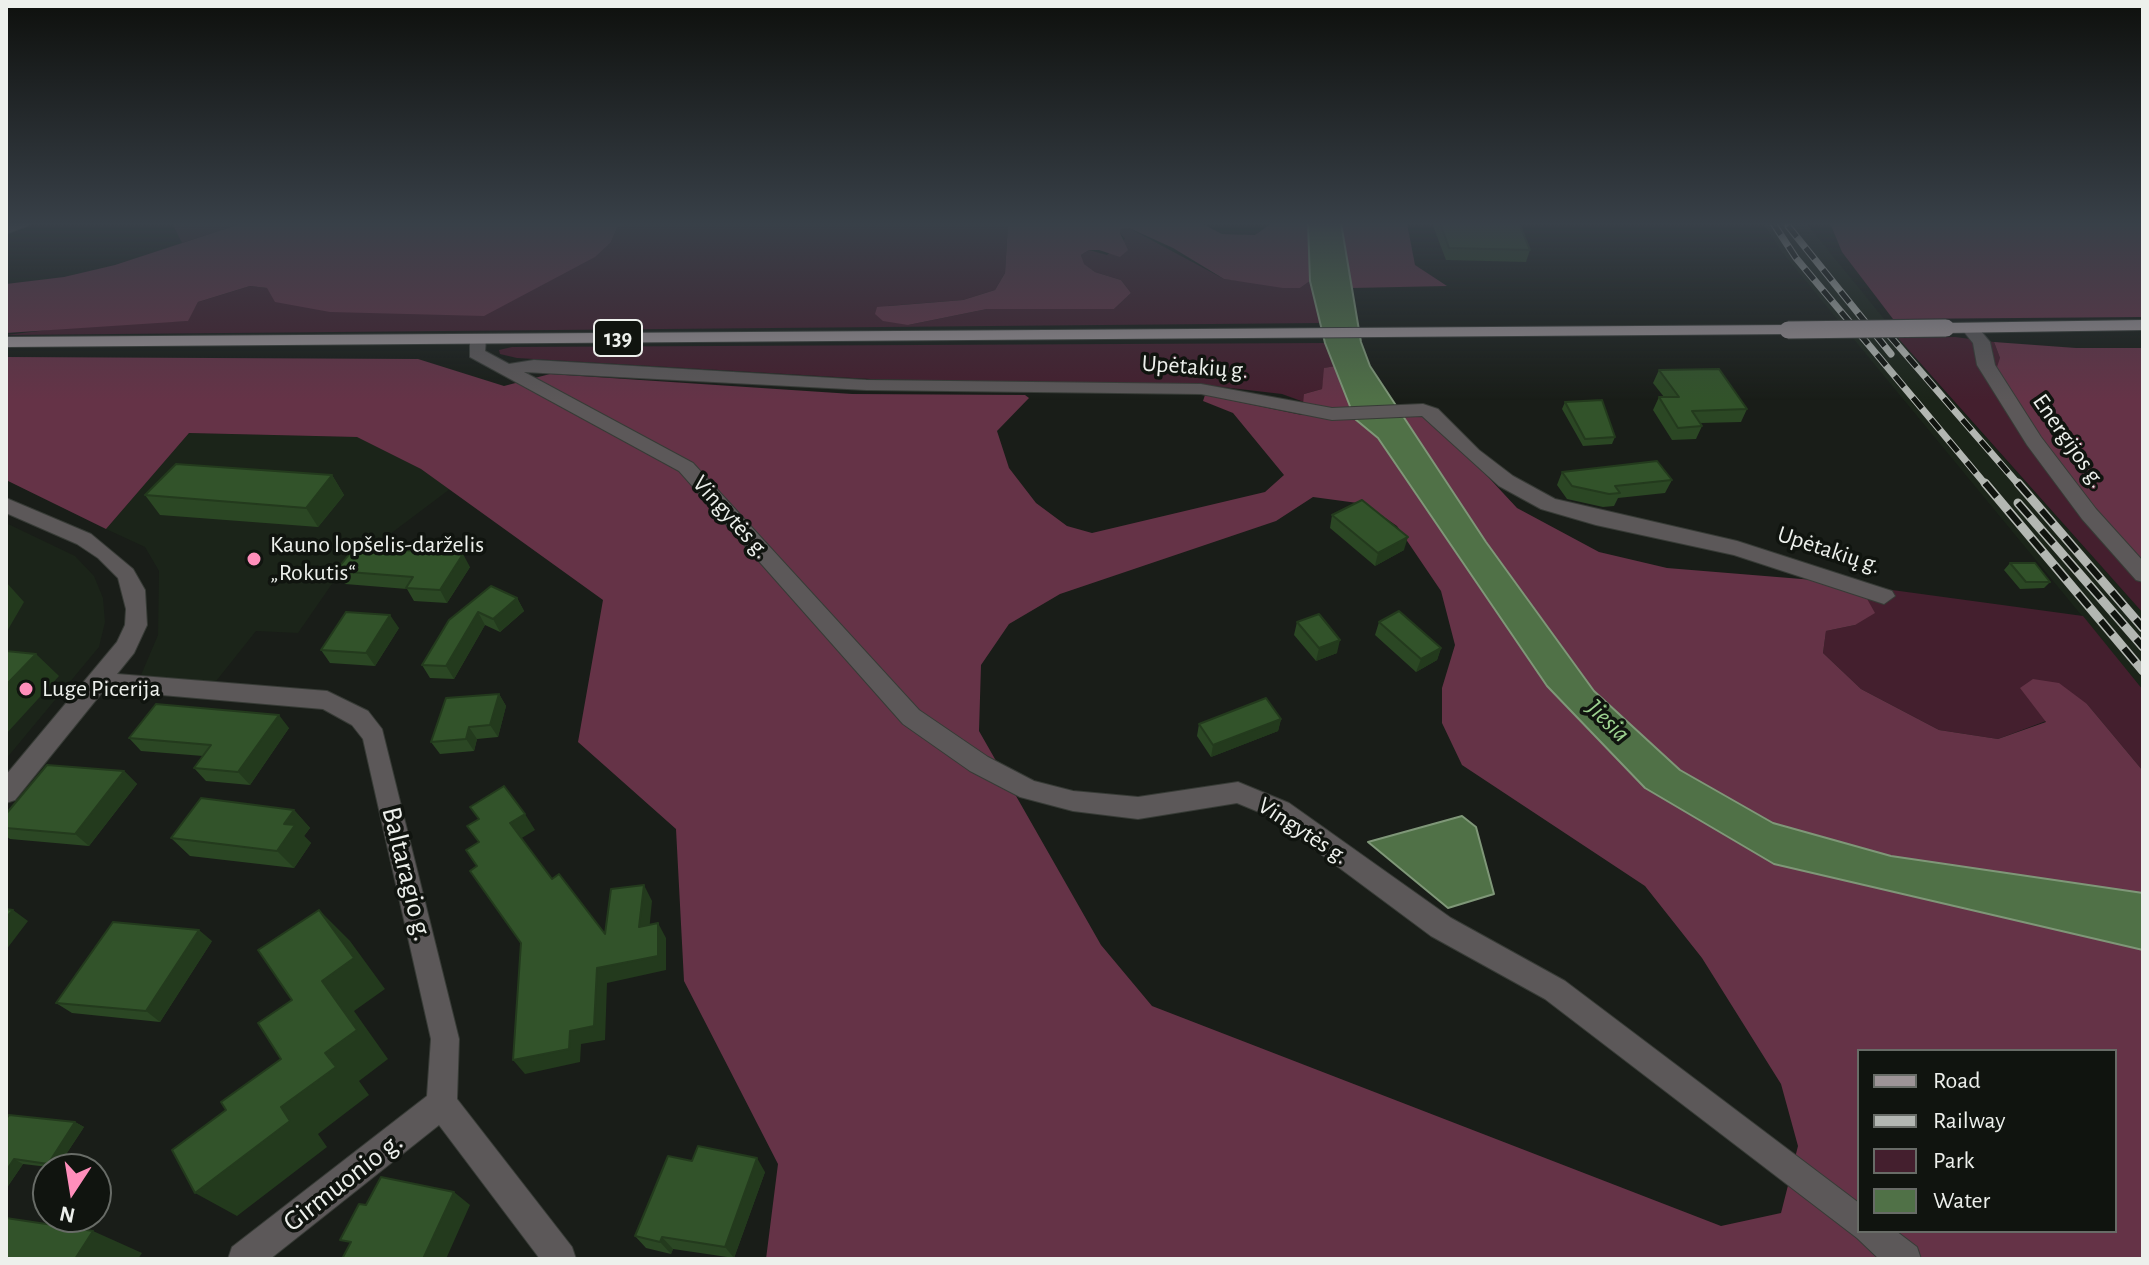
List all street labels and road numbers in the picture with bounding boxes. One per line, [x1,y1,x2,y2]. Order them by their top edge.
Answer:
road number: 139 [594,320,642,356]
street label: Upėtakių g. [1141,349,1249,385]
street label: Energijos g. [2026,388,2112,494]
street label: Vingytės g. [686,469,776,565]
street label: Upėtakių g. [1774,520,1884,580]
street label: Vingytės g. [1252,791,1354,871]
street label: Baltaragio g. [374,803,440,945]
street label: Girmuonio g. [277,1125,409,1239]

